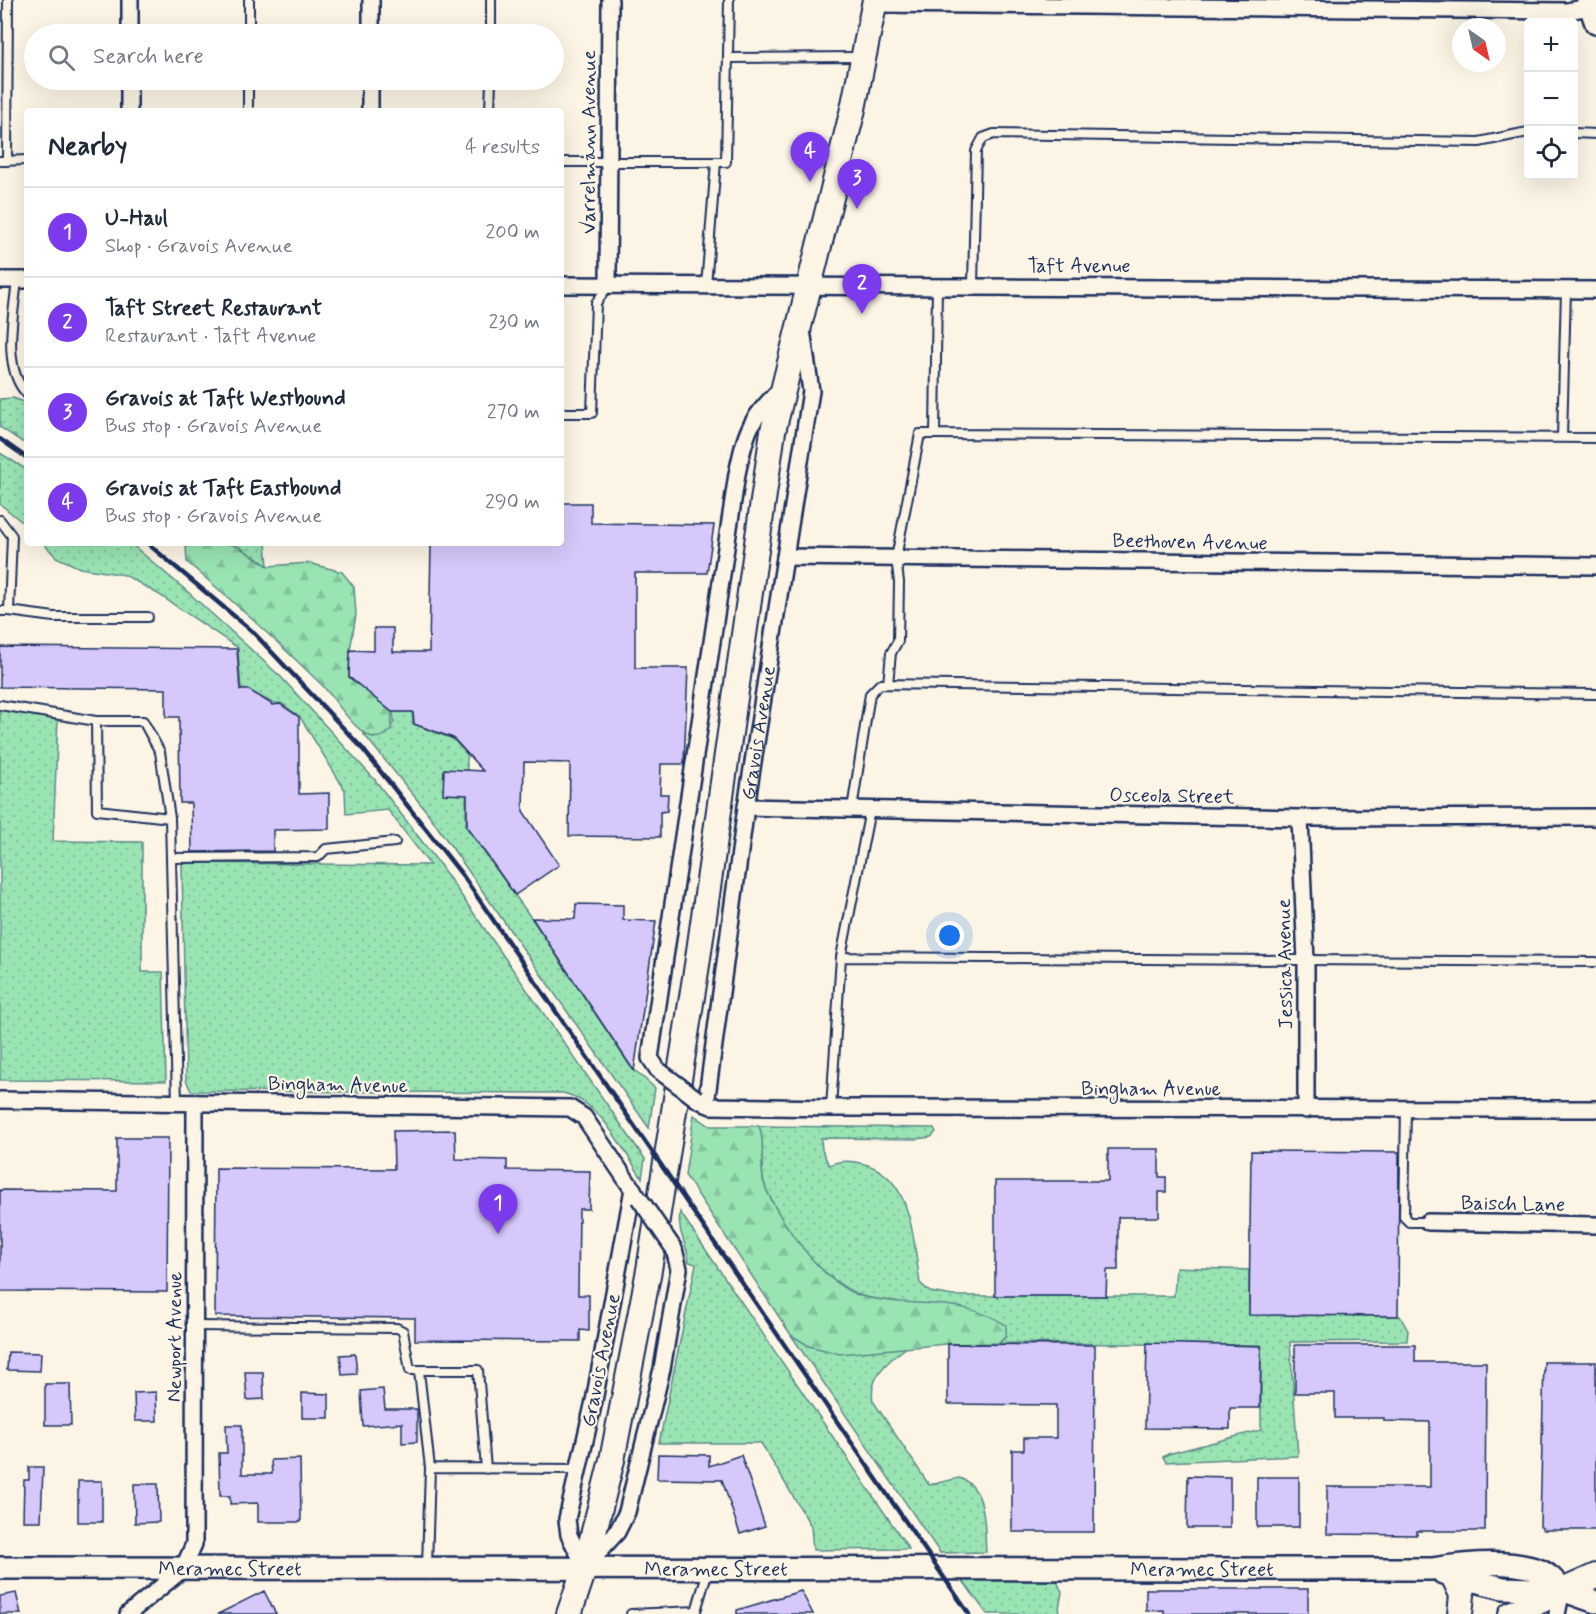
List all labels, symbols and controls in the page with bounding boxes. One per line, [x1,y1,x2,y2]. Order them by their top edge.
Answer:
north arrow [1452,18,1506,72]
map controls [1524,18,1578,180]
button: + [1524,18,1578,72]
search box [24,24,564,90]
icon: search [45,41,78,74]
text: Search here [93,43,204,71]
street label: Varrelmann Avenue [576,50,603,234]
button: − [1524,72,1578,126]
button: locate [1524,126,1578,180]
text: Nearby [48,130,127,164]
pin: 4 [790,132,830,182]
text: 4 results [465,134,540,161]
pin: 3 [838,160,876,209]
text: U-Haul [105,205,168,233]
text: 1 [63,219,72,246]
text: 200 m [485,219,540,246]
text: Shop · Gravois Avenue [105,233,293,260]
street label: Taft Avenue [1028,253,1130,280]
pin: 2 [842,264,882,314]
text: Taft Street Restaurant [105,295,322,323]
text: 2 [63,309,72,336]
text: 230 m [488,309,540,336]
text: Restaurant · Taft Avenue [105,323,316,350]
text: Gravois at Taft Westbound [105,385,346,413]
text: 3 [63,399,72,426]
text: 270 m [487,399,540,426]
text: Bus stop · Gravois Avenue [105,413,322,440]
text: Gravois at Taft Eastbound [105,475,341,503]
text: 4 [62,489,73,516]
text: 290 m [485,489,540,516]
text: Bus stop · Gravois Avenue [105,503,322,530]
street label: Beethoven Avenue [1112,528,1268,557]
street label: Gravois Avenue [735,664,783,802]
street label: Osceola Street [1109,782,1235,811]
street label: Jessica Avenue [1271,898,1300,1030]
your location [935,921,964,950]
street label: Bingham Avenue [268,1071,408,1101]
street label: Bingham Avenue [1081,1076,1221,1104]
pin: 1 [478,1184,518,1234]
street label: Baisch Lane [1461,1190,1565,1219]
street label: Newport Avenue [162,1272,189,1402]
street label: Gravois Avenue [575,1291,628,1429]
street label: Meramec Street [158,1556,302,1583]
street label: Meramec Street [644,1556,788,1584]
street label: Meramec Street [1130,1557,1274,1584]

